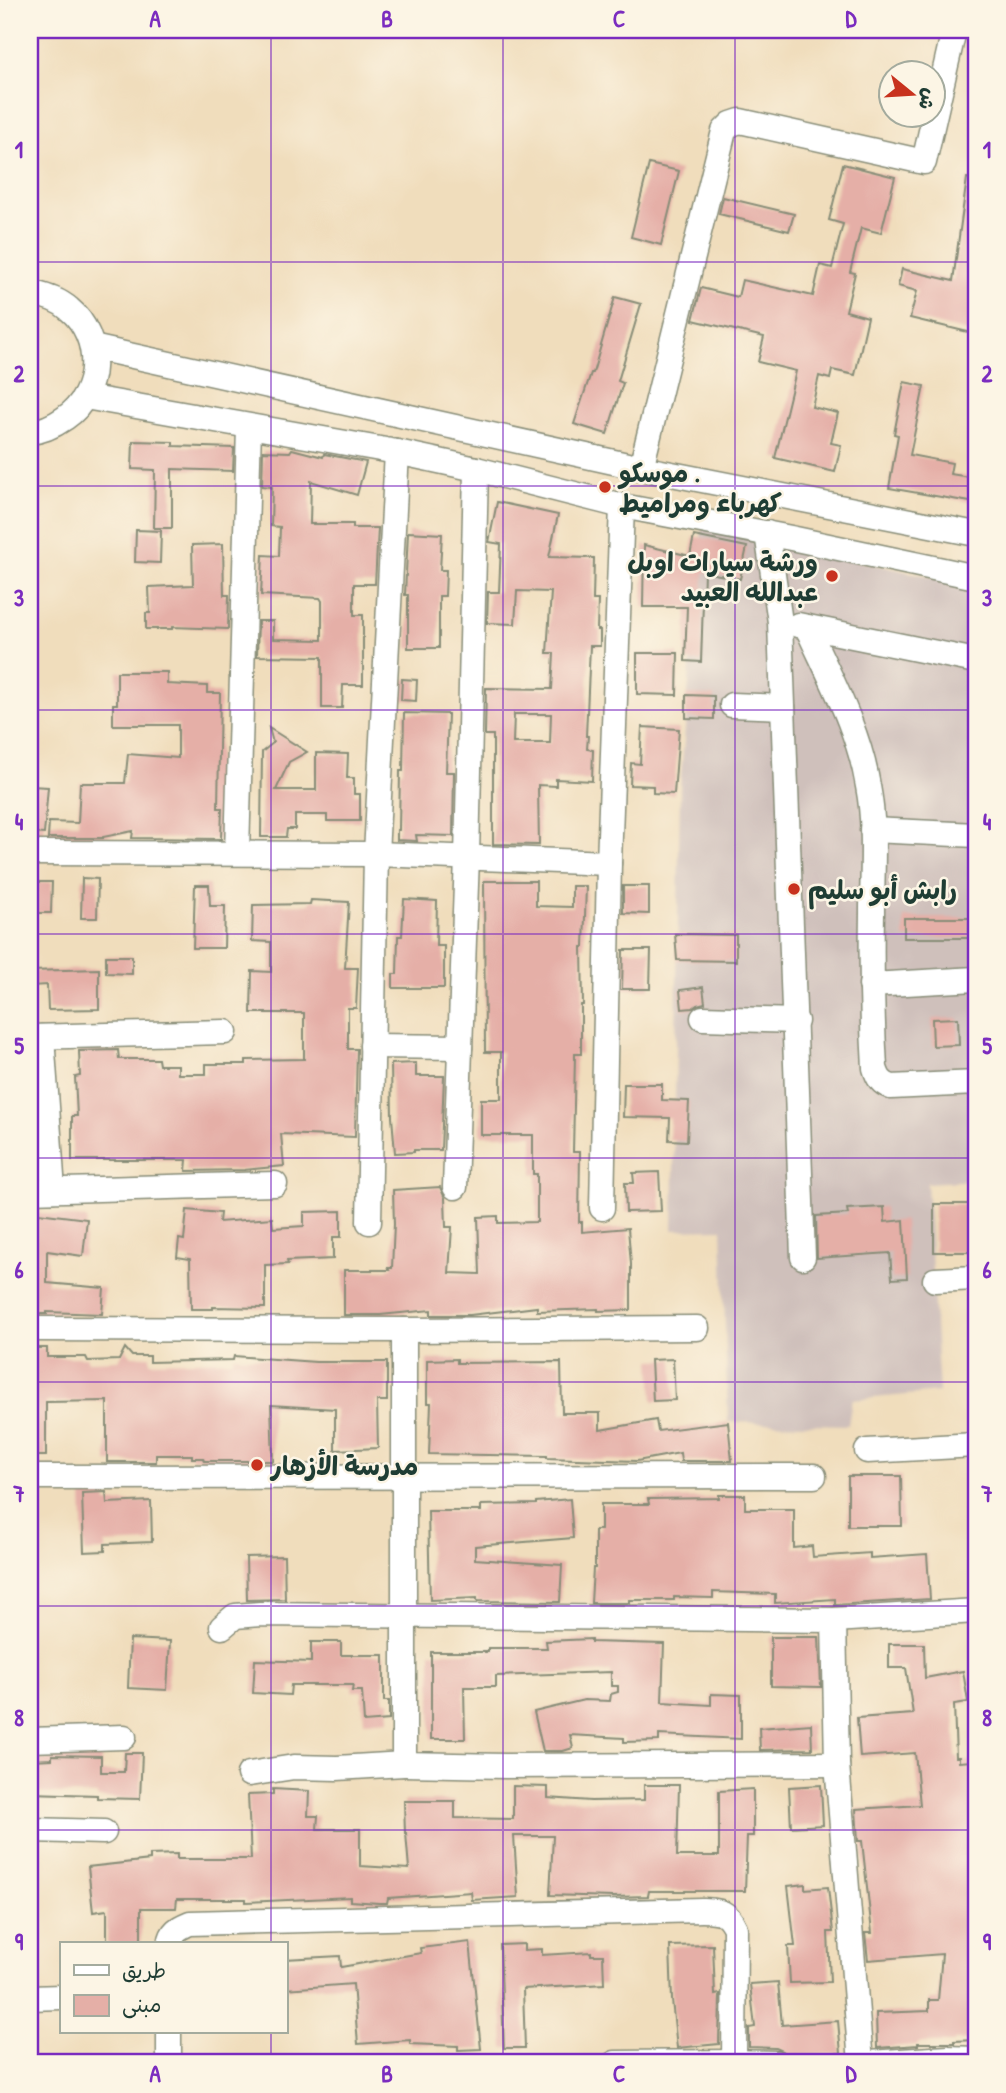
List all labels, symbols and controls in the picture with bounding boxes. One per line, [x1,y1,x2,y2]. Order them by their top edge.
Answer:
text: A [149,3,161,34]
text: B [381,3,393,34]
text: C [613,3,625,34]
text: D [846,3,858,34]
north arrow [876,60,946,130]
text: ش [913,85,944,113]
text: 1 [15,134,23,165]
text: 1 [983,134,991,165]
text: 2 [14,358,25,389]
text: 2 [982,358,993,389]
place label: موسكو . كهرباء ومراميط [617,455,782,521]
marker: موسكو . كهرباء ومراميط [597,479,613,495]
place label: ورشة سيارات اوبل عبدالله العبيد [627,544,818,609]
marker: ورشة سيارات اوبل عبدالله العبيد [824,568,840,584]
text: 3 [14,582,24,613]
text: 3 [982,582,992,613]
text: 4 [15,806,24,837]
text: 4 [983,806,992,837]
place label: رابش أبو سليم [808,872,957,910]
marker: رابش أبو سليم [786,881,802,897]
text: 5 [14,1030,24,1061]
text: 5 [982,1030,992,1061]
text: 6 [14,1254,24,1285]
text: 6 [982,1254,992,1285]
place label: مدرسة الأزهار [269,1448,418,1483]
marker: مدرسة الأزهار [249,1457,265,1473]
text: 7 [12,1478,25,1509]
text: 7 [980,1478,993,1509]
text: 8 [14,1702,24,1733]
text: 8 [982,1702,992,1733]
text: 9 [15,1926,24,1957]
text: 9 [983,1926,992,1957]
legend [60,1942,287,2034]
text: طريق [122,1956,166,1985]
text: مبنى [122,1990,161,2019]
text: A [149,2058,161,2089]
text: B [381,2058,393,2089]
text: C [613,2058,625,2089]
text: D [846,2058,858,2089]

